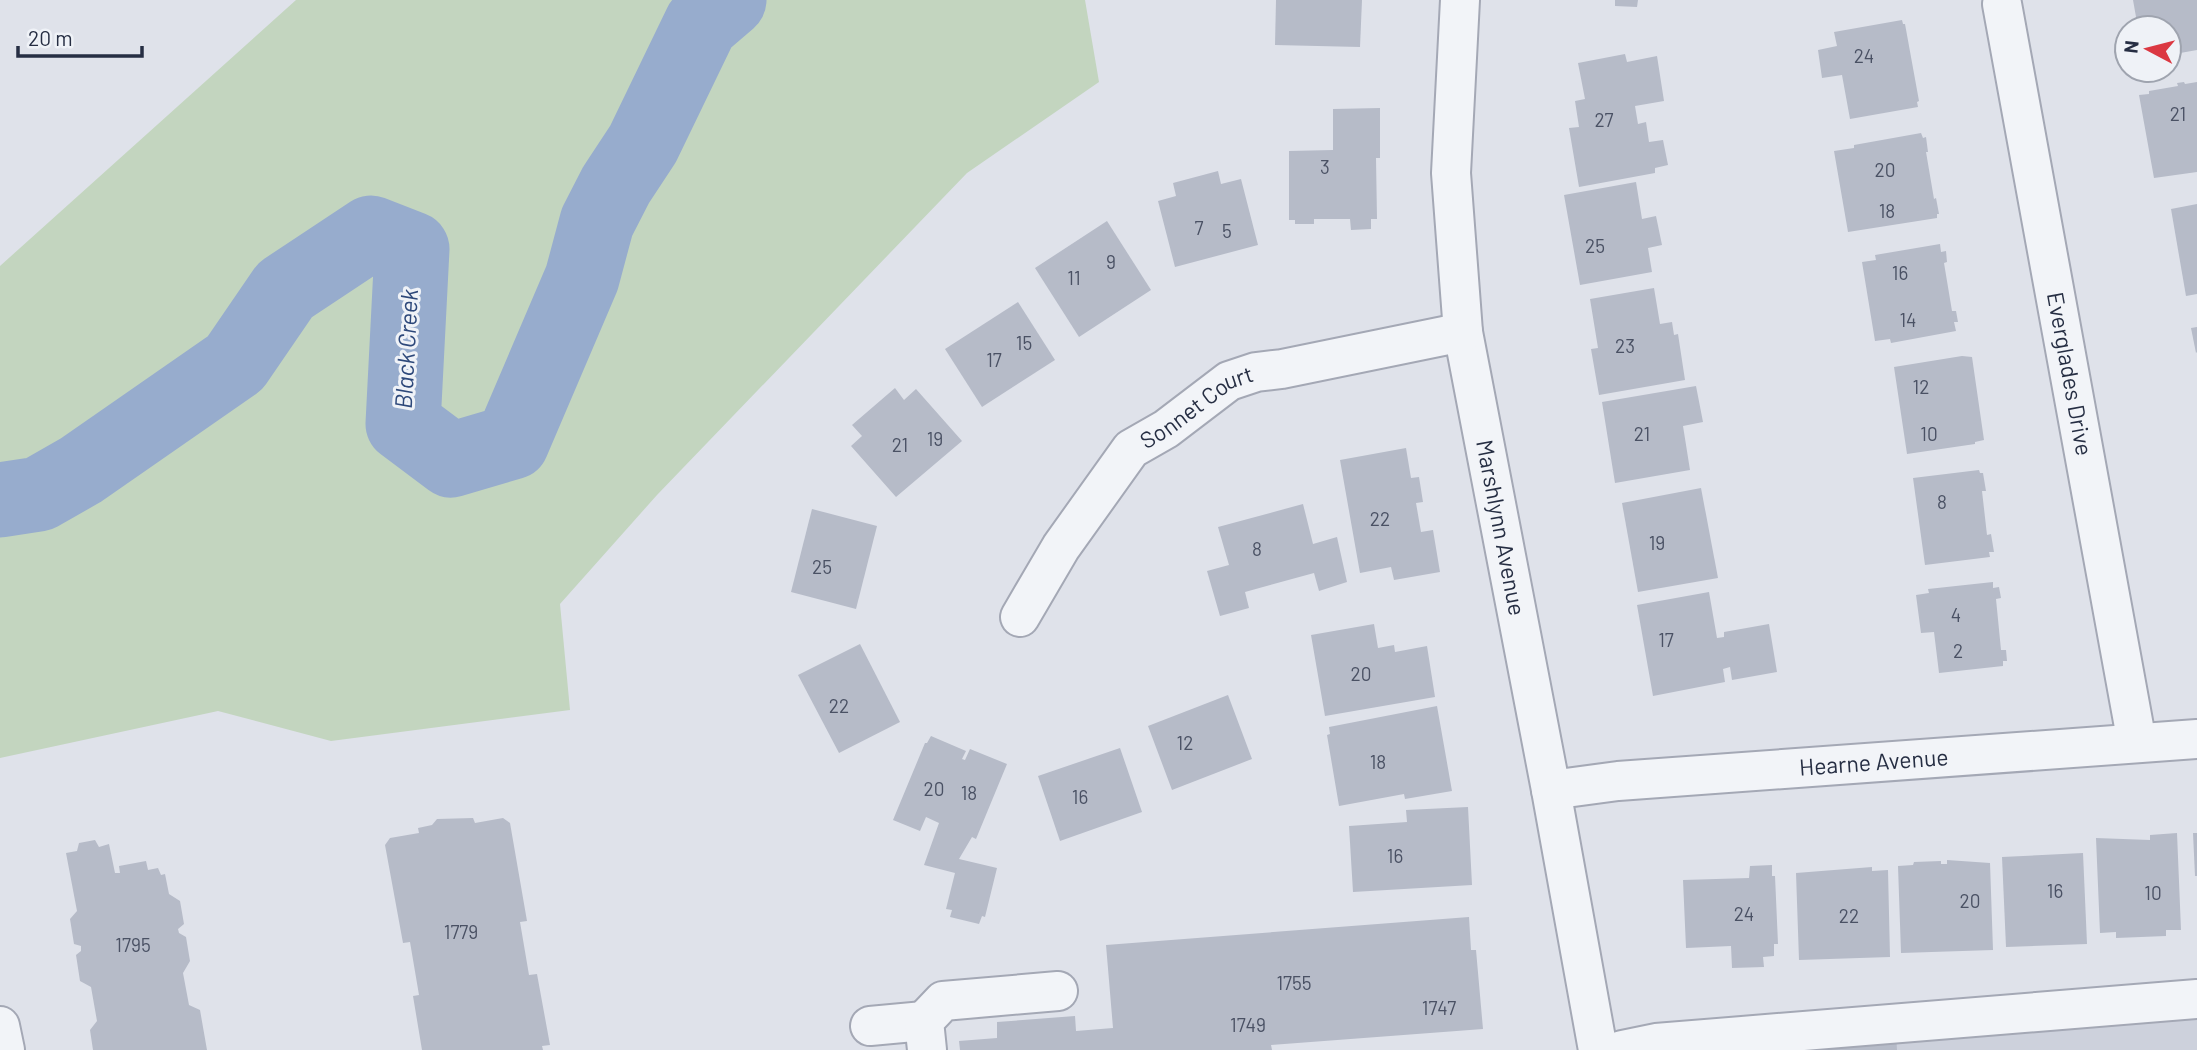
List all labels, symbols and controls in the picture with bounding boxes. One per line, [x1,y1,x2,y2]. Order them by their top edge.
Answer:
scale bar [18,14,142,58]
north arrow [2113,14,2183,84]
text: 20 m [28,25,73,50]
text: N [2118,39,2143,55]
house number: 24 [1854,44,1874,67]
house number: 21 [2170,102,2186,125]
house number: 27 [1594,108,1614,131]
house number: 3 [1320,155,1330,178]
house number: 20 [1875,158,1895,181]
house number: 18 [1879,199,1895,222]
house number: 7 [1195,216,1204,239]
house number: 5 [1222,219,1232,242]
house number: 25 [1585,234,1605,257]
house number: 9 [1106,250,1116,273]
house number: 16 [1892,261,1908,284]
house number: 11 [1067,266,1081,289]
water label: Black Creek [388,288,423,410]
street label: Everglades Drive [2042,290,2099,458]
house number: 14 [1899,308,1917,331]
house number: 15 [1016,331,1032,354]
house number: 23 [1615,334,1635,357]
house number: 17 [986,348,1002,371]
street label: Sonnet Court [1135,359,1257,454]
house number: 12 [1913,375,1929,398]
house number: 21 [1634,422,1650,445]
house number: 10 [1920,422,1938,445]
house number: 19 [927,427,943,450]
house number: 21 [892,433,908,456]
street label: Marshlynn Avenue [1471,437,1532,618]
house number: 8 [1937,490,1947,513]
house number: 22 [1370,507,1390,530]
house number: 19 [1649,531,1665,554]
house number: 8 [1252,537,1262,560]
house number: 25 [812,555,832,578]
house number: 4 [1951,603,1961,626]
house number: 17 [1658,628,1674,651]
house number: 2 [1953,639,1963,662]
house number: 20 [1351,662,1371,685]
house number: 22 [829,694,849,717]
house number: 12 [1177,731,1193,754]
street label: Hearne Avenue [1798,742,1949,781]
house number: 18 [1370,750,1386,773]
house number: 20 [924,777,944,800]
house number: 18 [961,781,977,804]
house number: 16 [1072,785,1088,808]
house number: 16 [1387,844,1403,867]
house number: 16 [2047,879,2063,902]
house number: 10 [2144,881,2162,904]
house number: 20 [1960,889,1980,912]
house number: 24 [1734,902,1754,925]
house number: 22 [1839,904,1859,927]
house number: 1779 [444,920,478,943]
house number: 1795 [115,933,151,956]
house number: 1755 [1276,971,1312,994]
house number: 1747 [1422,996,1456,1019]
house number: 1749 [1230,1013,1266,1036]

